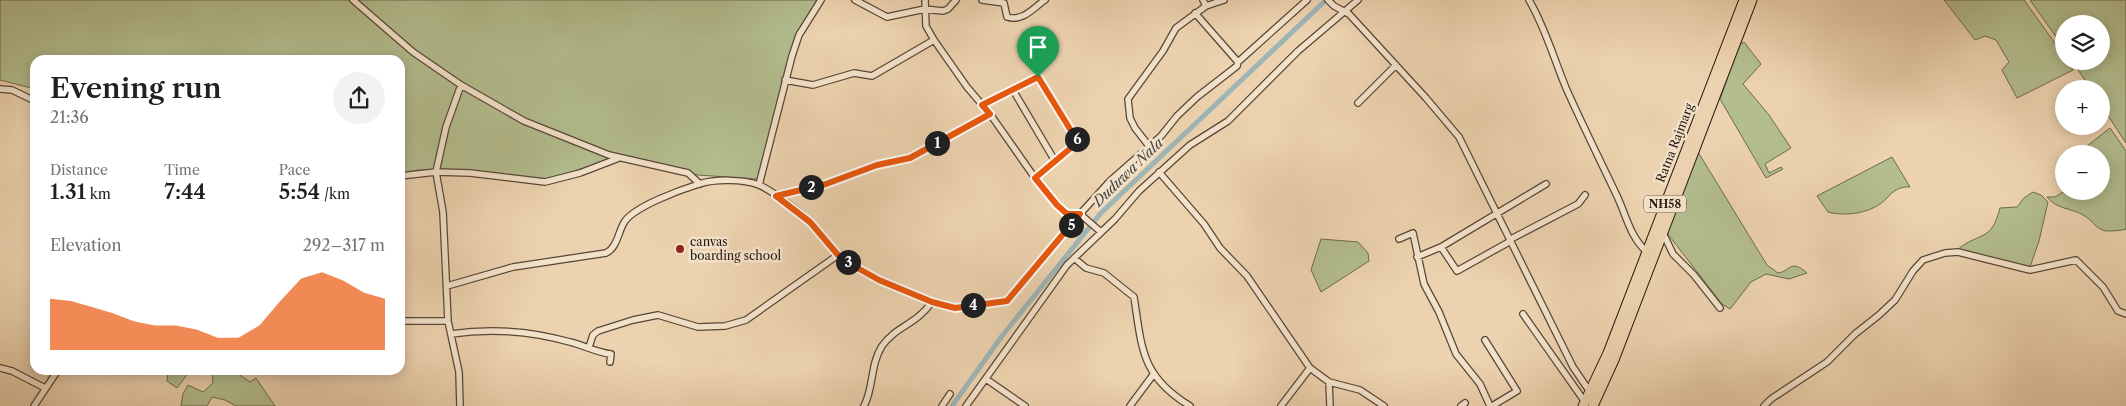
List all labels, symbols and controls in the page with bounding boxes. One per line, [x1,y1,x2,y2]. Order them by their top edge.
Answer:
map controls [2055,15,2110,200]
button: layers [2055,15,2110,70]
pin [1017,26,1059,77]
icon: arrive [1024,33,1052,61]
text: Evening run [50,71,222,105]
button: share [333,72,385,124]
button: + [2055,80,2110,135]
street label: Ratna Rajmarg [1653,100,1697,185]
text: 21:36 [50,107,89,127]
pin: 6 [1064,126,1090,152]
pin: 1 [924,130,950,156]
text: 6 [1073,130,1082,148]
water label: Duduwa Nala [1088,133,1167,211]
text: 1 [934,134,941,152]
button: − [2055,145,2110,200]
text: Distance [50,161,108,179]
text: Time [164,161,200,179]
text: Pace [279,161,310,179]
pin: 2 [798,174,824,200]
text: 2 [807,178,816,196]
text: 1.31 [50,179,86,204]
text: 7:44 [164,179,206,204]
text: 5:54 [279,179,320,204]
text: km [86,185,111,203]
text: /km [320,185,350,203]
road number: NH58 [1644,195,1686,212]
pin: 5 [1058,212,1084,238]
text: 5 [1068,216,1075,234]
place label: canvas boarding school [690,234,782,263]
text: Elevation [50,235,121,255]
text: 292–317 m [303,235,385,255]
marker: canvas boarding school [674,243,686,255]
pin: 3 [836,250,860,274]
text: 3 [845,253,852,271]
pin: 4 [960,292,986,318]
text: 4 [969,296,978,314]

